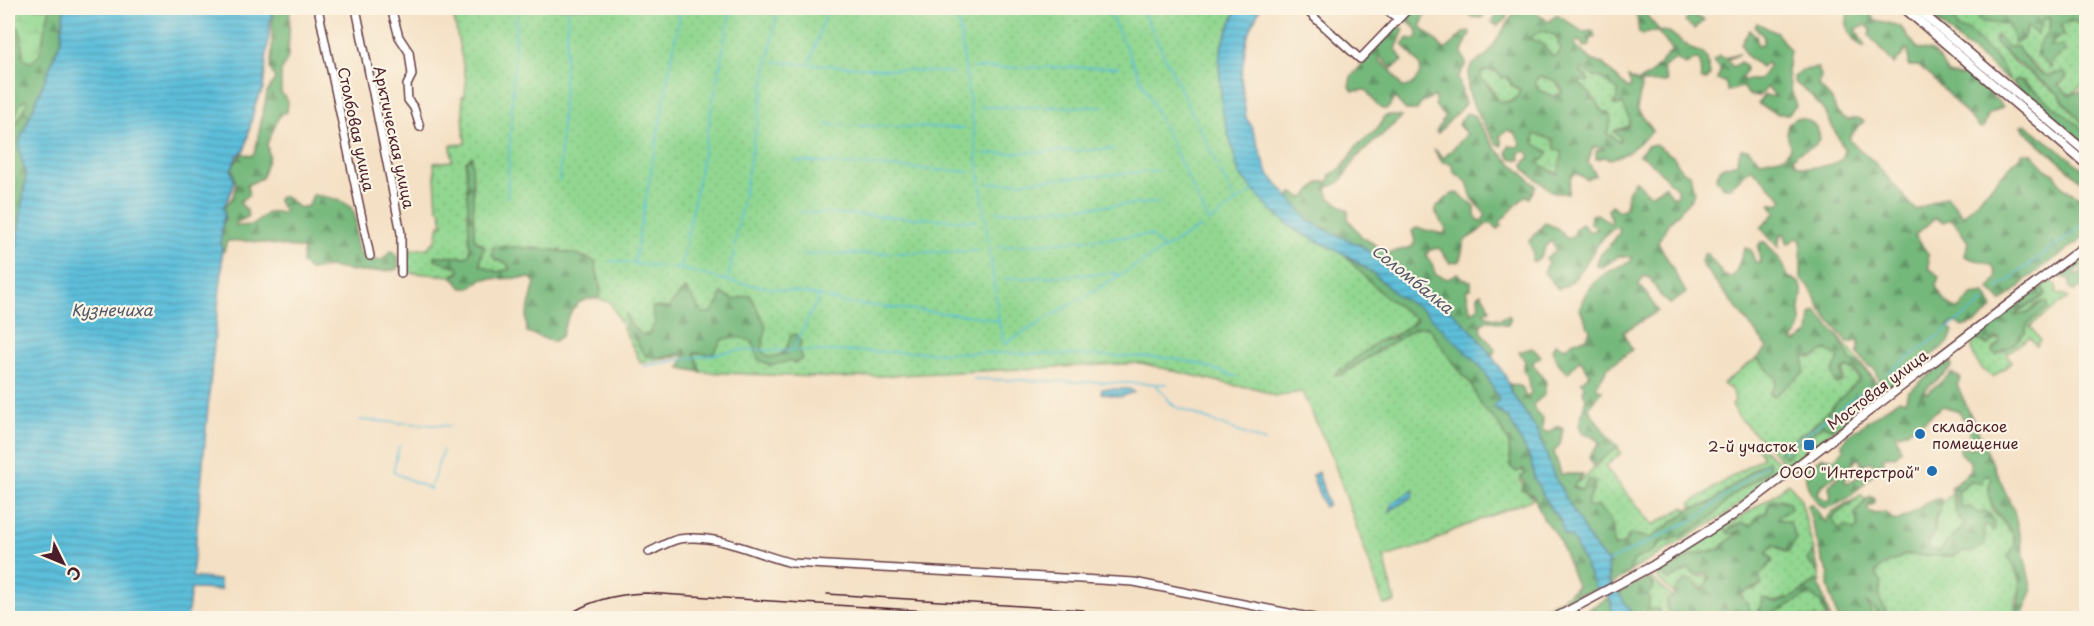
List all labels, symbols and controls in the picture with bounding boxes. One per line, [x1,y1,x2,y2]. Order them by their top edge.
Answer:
street label: Арктическая улица [369,64,421,211]
street label: Столбовая улица [333,65,382,194]
water label: Соломбалка [1367,238,1460,319]
water label: Кузнечиха [71,297,154,321]
street label: Мостовая улица [1822,343,1933,435]
place label: складское помещение [1932,414,2019,454]
marker: складское помещение [1913,427,1927,441]
place label: 2-й участок [1708,434,1797,457]
marker: 2-й участок [1802,438,1816,452]
place label: ООО "Интерстрой" [1779,460,1920,483]
marker: ООО "Интерстрой" [1925,464,1939,478]
north arrow [33,533,93,593]
text: С [62,561,88,587]

